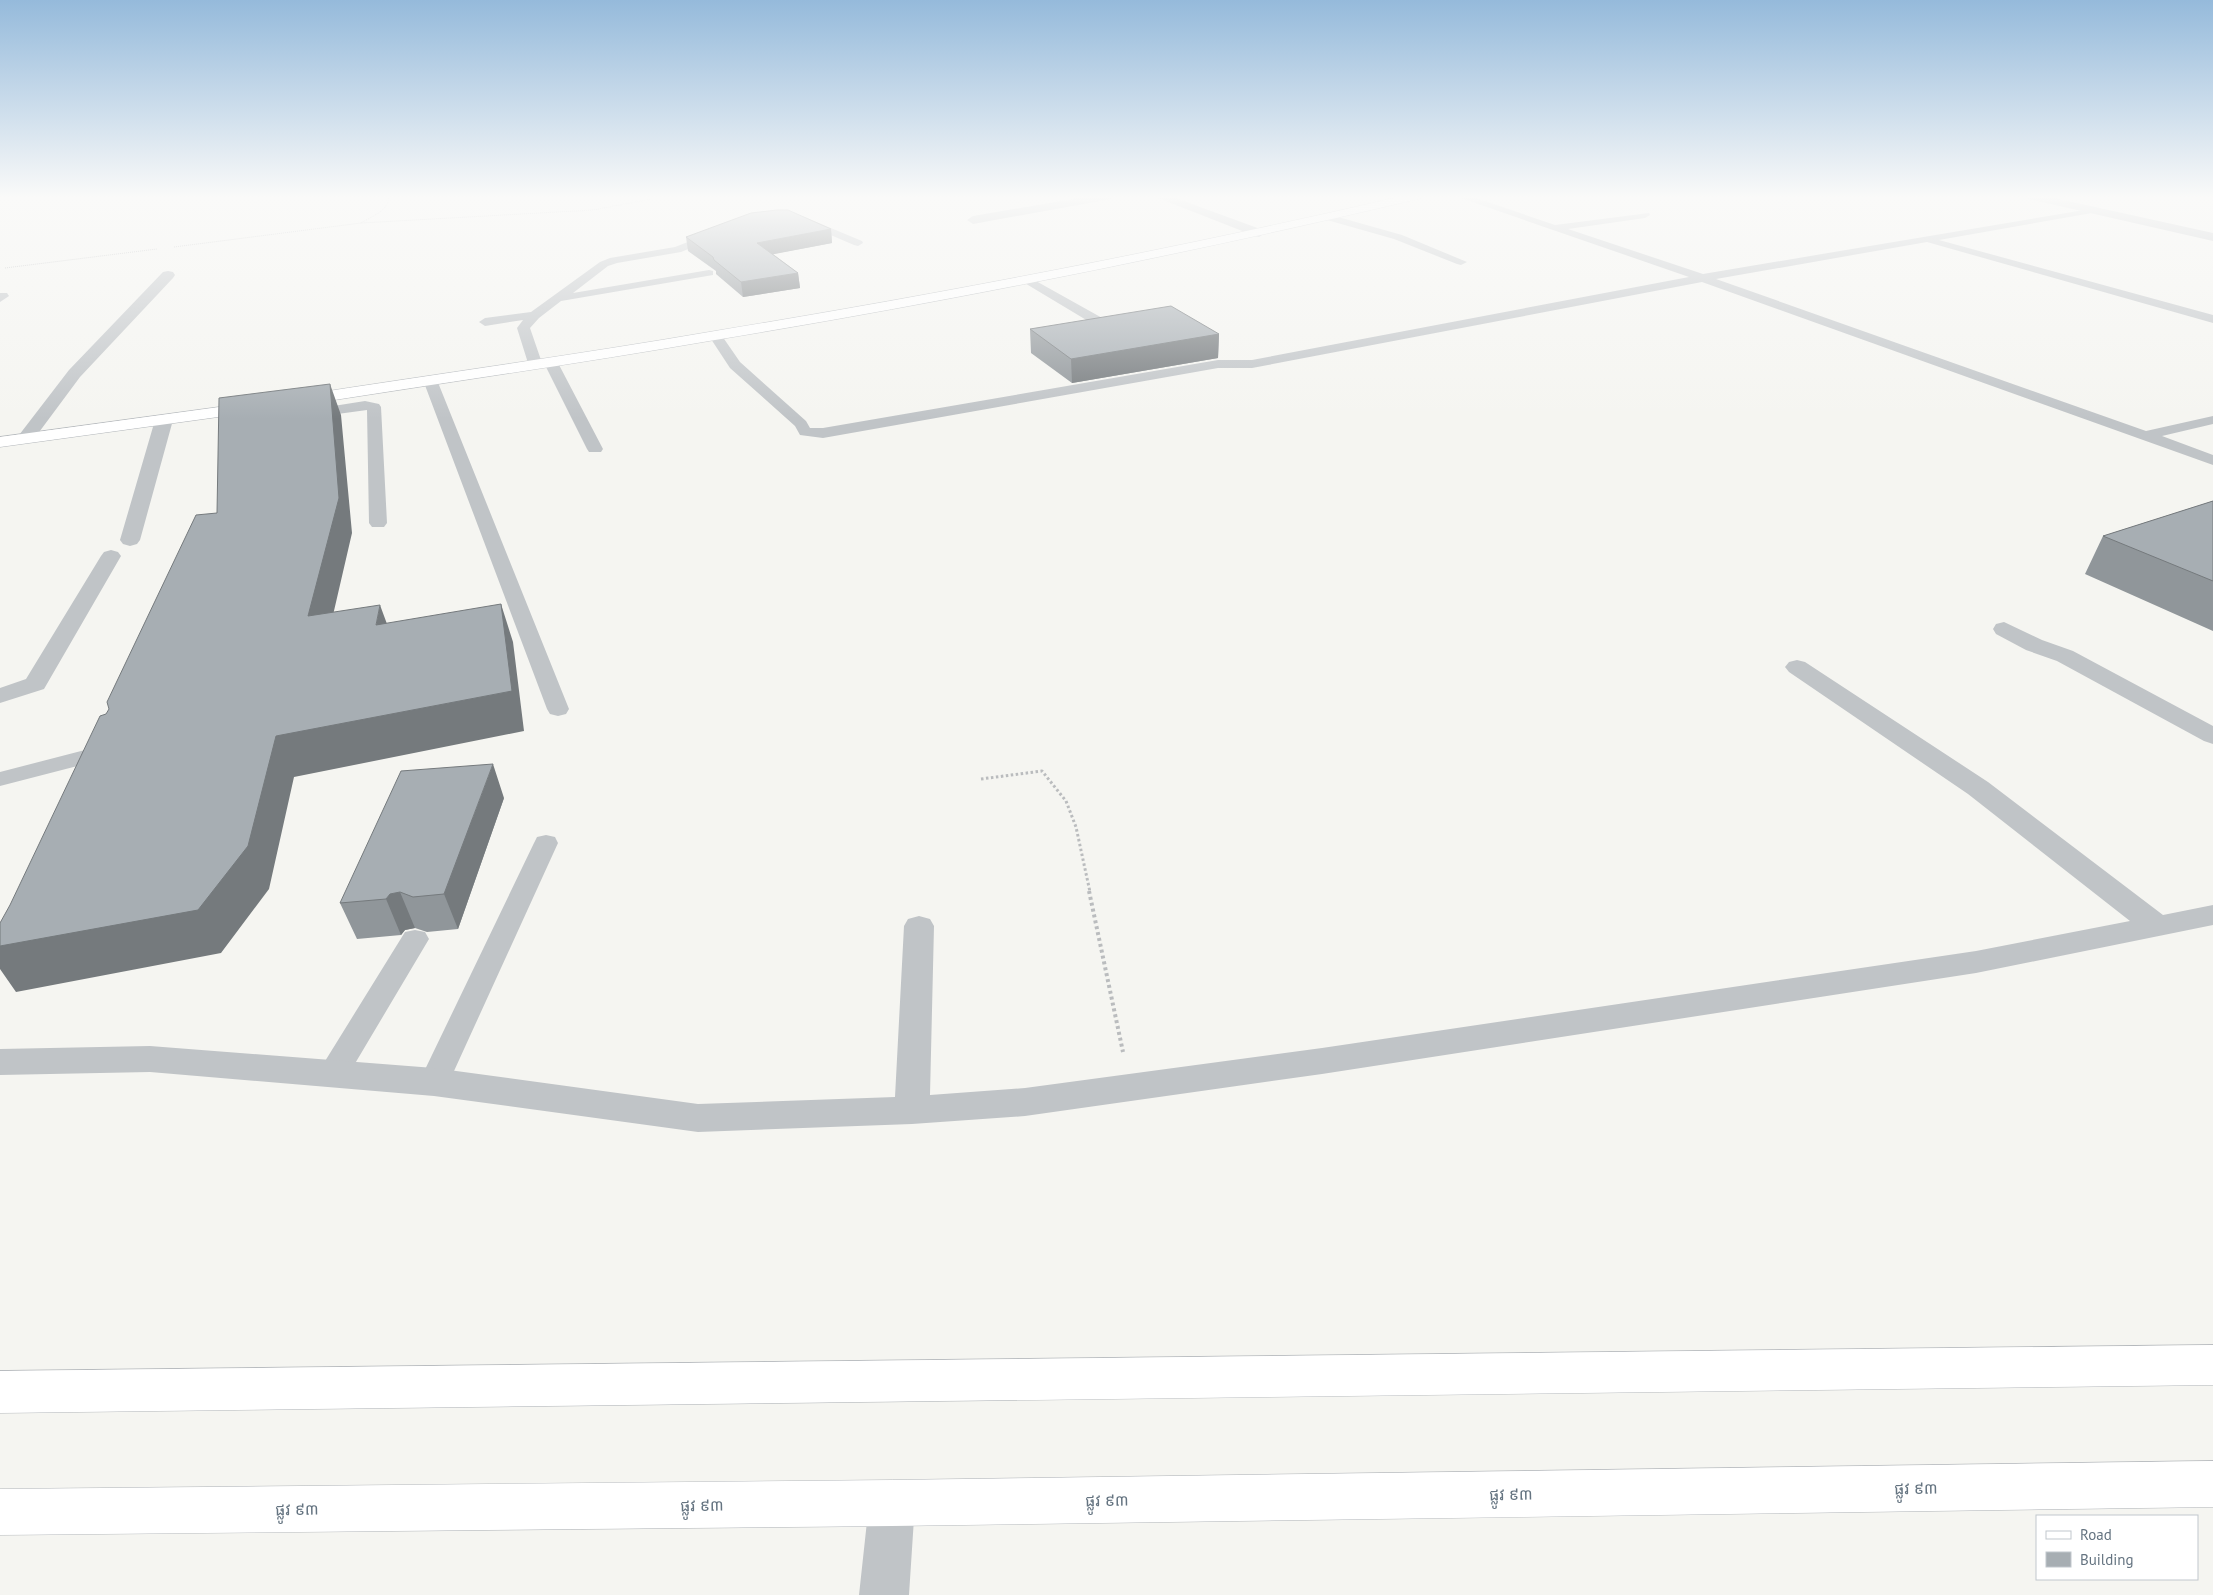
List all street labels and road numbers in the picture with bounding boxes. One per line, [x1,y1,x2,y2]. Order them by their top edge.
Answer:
street label: ផ្លូវ ៩៣ [1894,1478,1938,1503]
street label: ផ្លូវ ៩៣ [1489,1484,1533,1509]
street label: ផ្លូវ ៩៣ [1085,1490,1129,1515]
street label: ផ្លូវ ៩៣ [680,1495,724,1520]
street label: ផ្លូវ ៩៣ [275,1499,319,1524]

